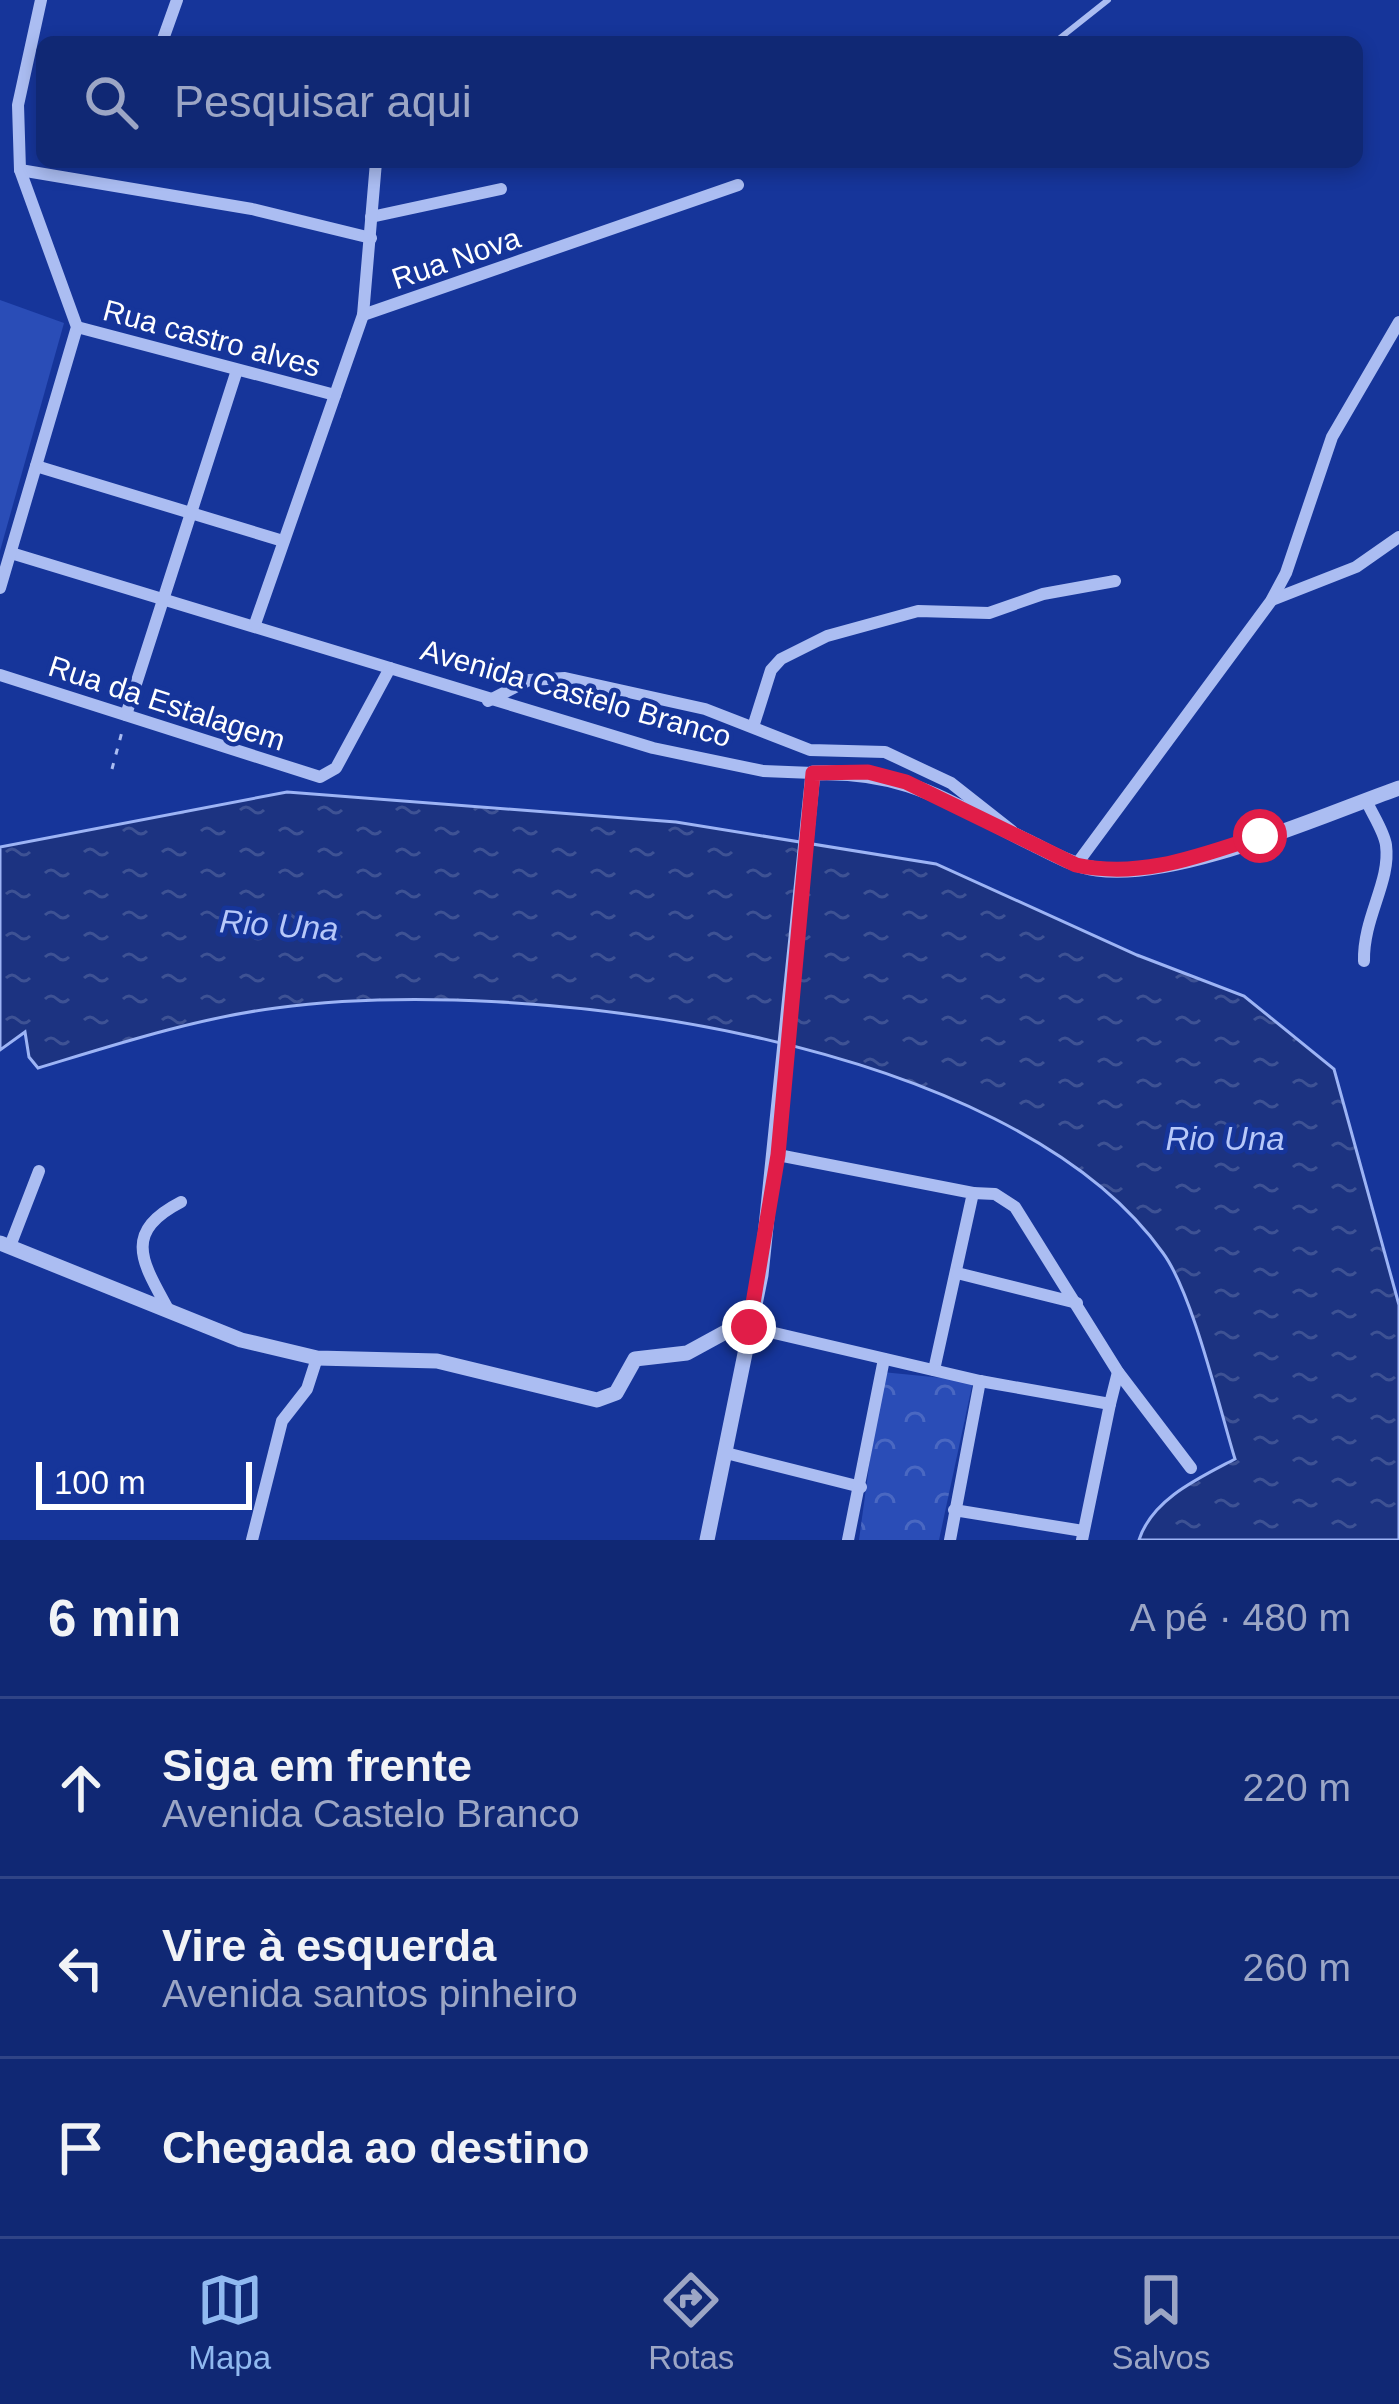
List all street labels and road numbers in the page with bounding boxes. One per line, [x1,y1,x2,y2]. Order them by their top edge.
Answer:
street label: Rua Nova [388,221,525,295]
street label: Rua castro alves [100,293,324,383]
street label: Avenida Castelo Branco [417,633,735,753]
street label: Rua da Estalagem [45,649,289,757]

